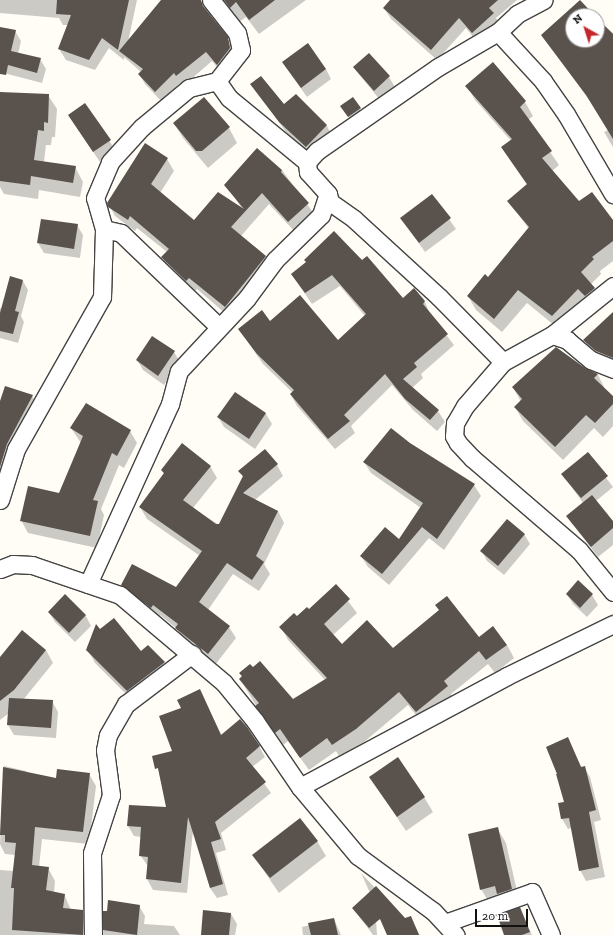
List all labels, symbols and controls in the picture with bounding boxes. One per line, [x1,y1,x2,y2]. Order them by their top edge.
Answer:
north arrow [565,8,605,48]
text: N [570,11,585,27]
scale bar [477,901,530,927]
text: 20 m [482,909,508,923]

